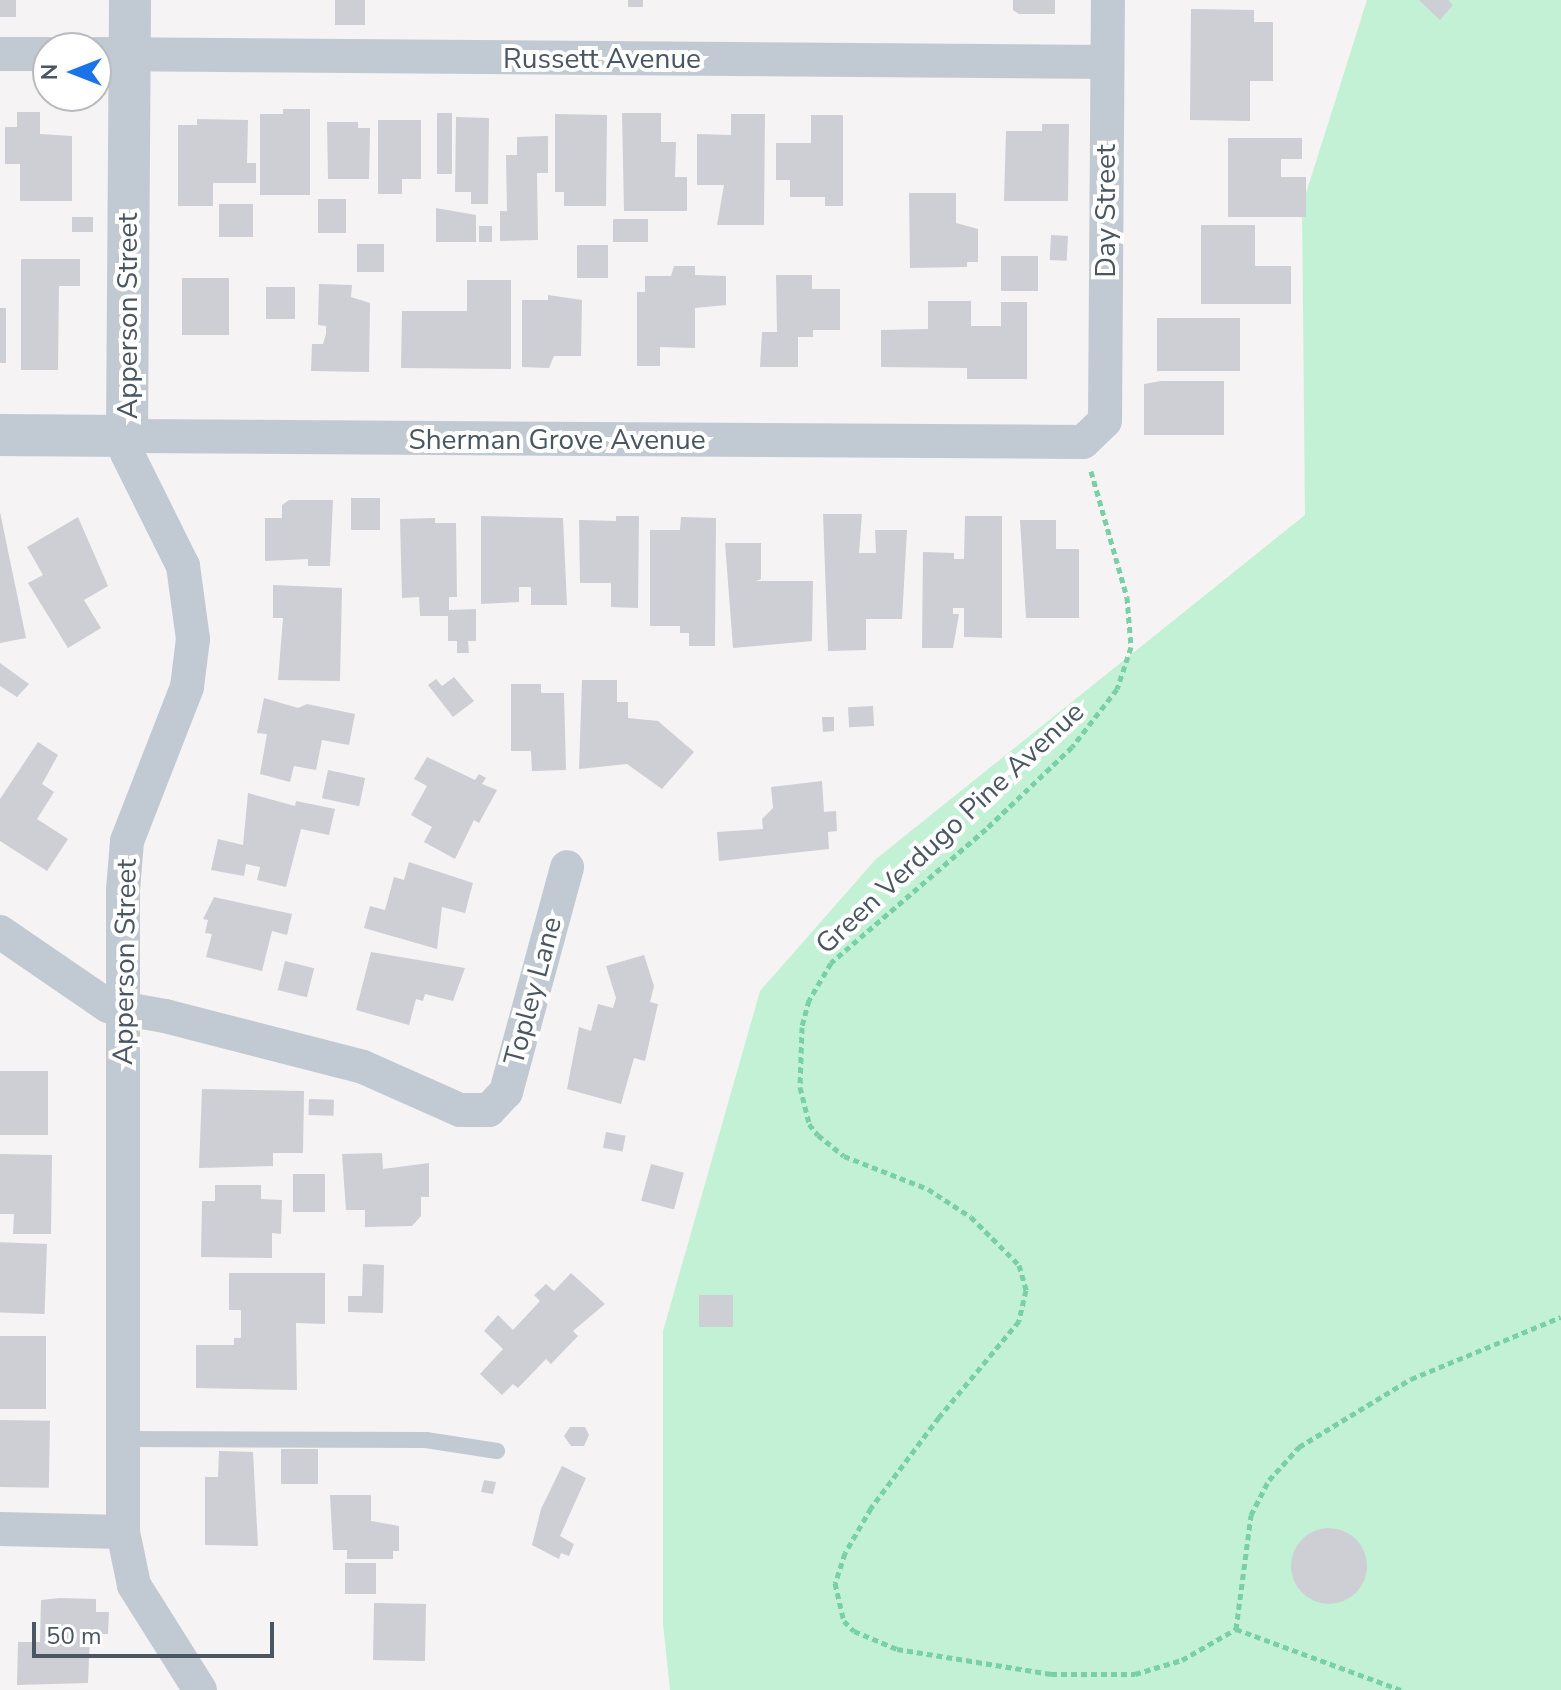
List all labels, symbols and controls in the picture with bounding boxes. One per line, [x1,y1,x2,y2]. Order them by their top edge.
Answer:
north arrow [32,32,112,112]
street label: Russett Avenue [503,42,701,76]
text: N [35,64,65,80]
street label: Day Street [1089,144,1123,278]
street label: Apperson Street [111,213,145,419]
street label: Sherman Grove Avenue [408,423,706,457]
street label: Green Verdugo Pine Avenue [809,695,1091,961]
street label: Apperson Street [106,859,144,1065]
street label: Topley Lane [497,913,569,1069]
scale bar [36,1606,278,1656]
text: 50 m [46,1620,102,1652]

